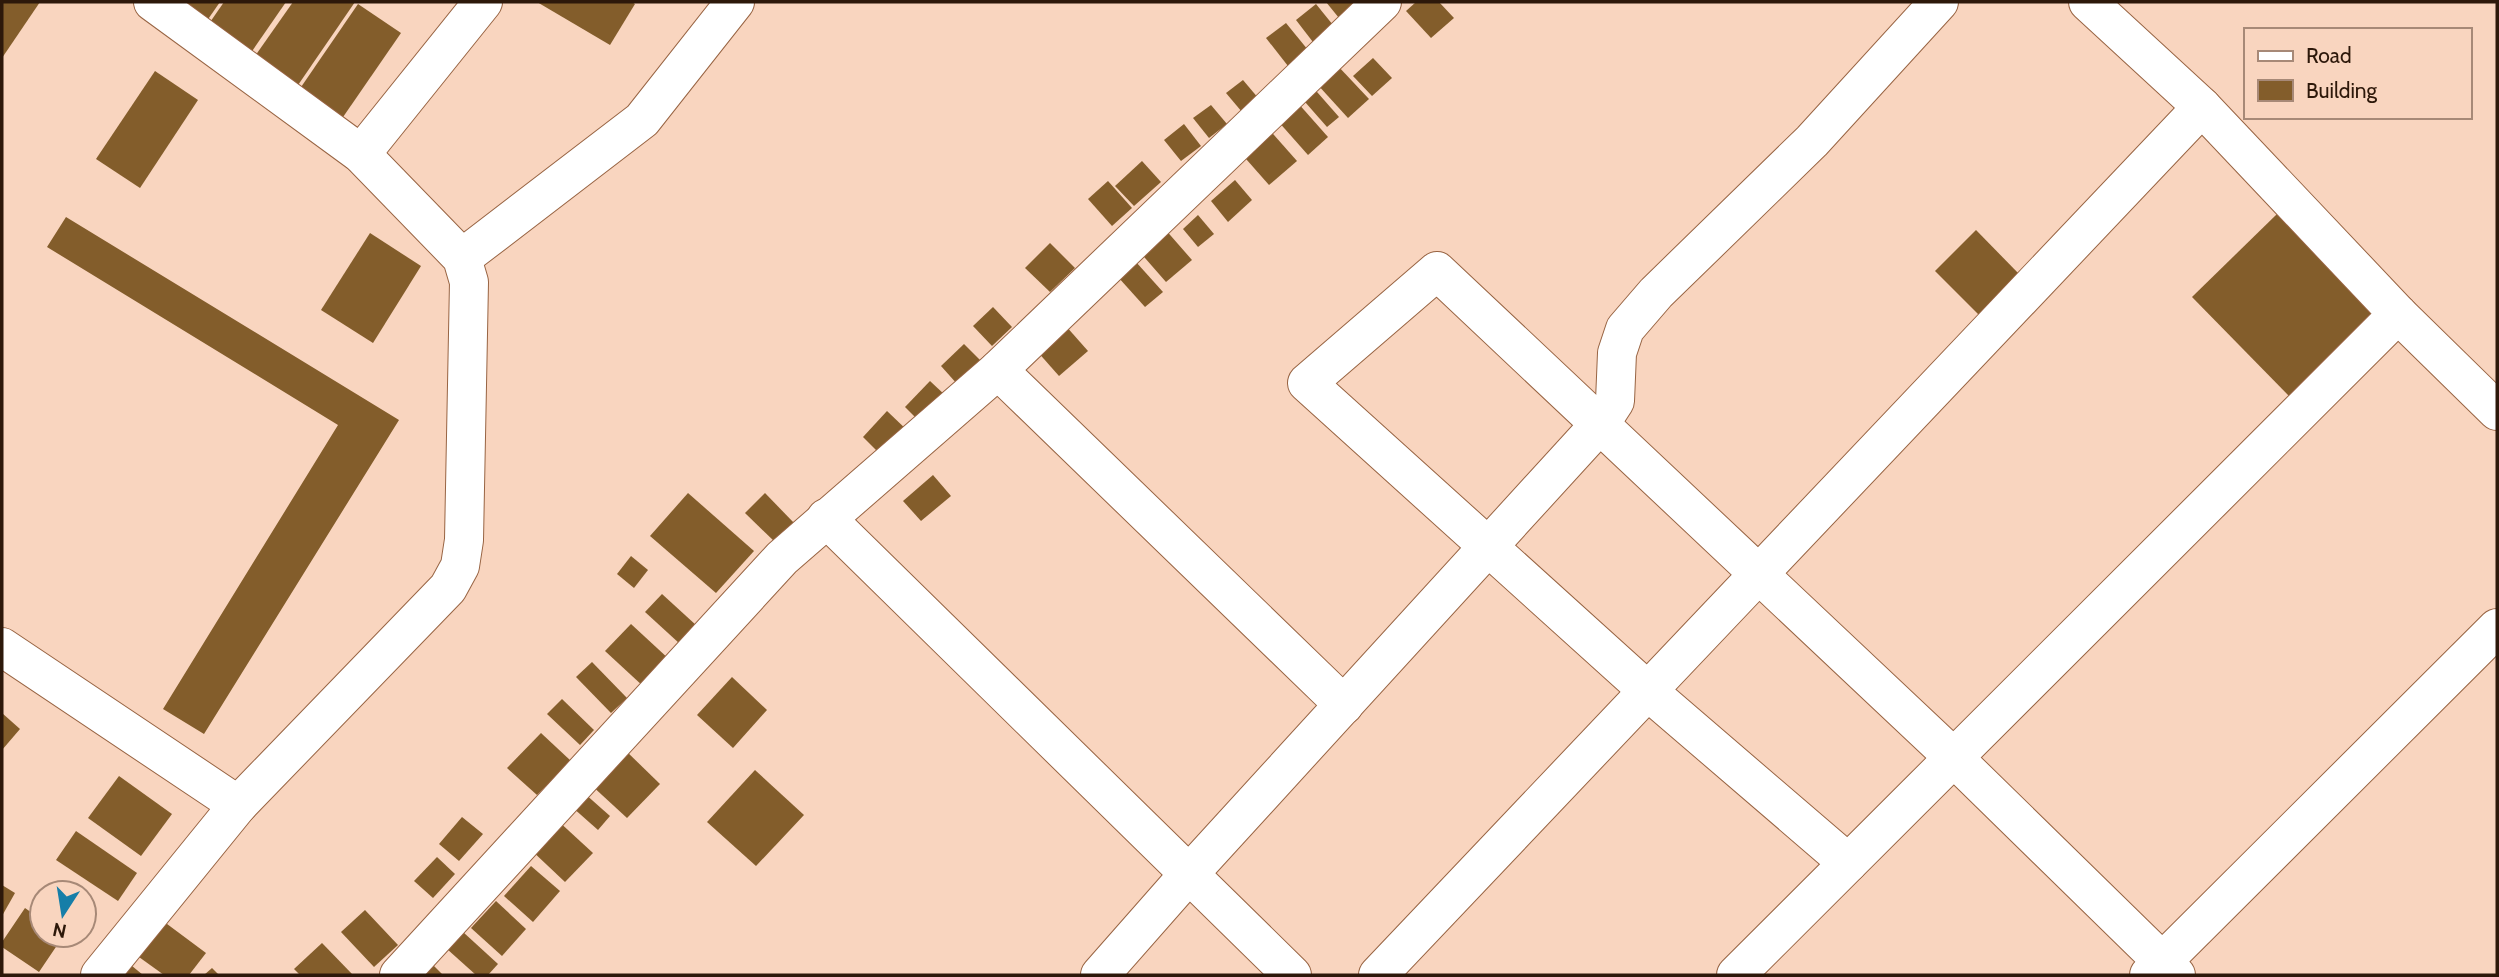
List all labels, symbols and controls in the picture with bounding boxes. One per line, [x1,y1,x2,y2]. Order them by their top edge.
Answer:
legend [2244,28,2471,119]
text: Road [2306,43,2352,68]
text: Building [2306,78,2378,103]
north arrow [28,879,98,949]
text: N [51,917,69,943]

